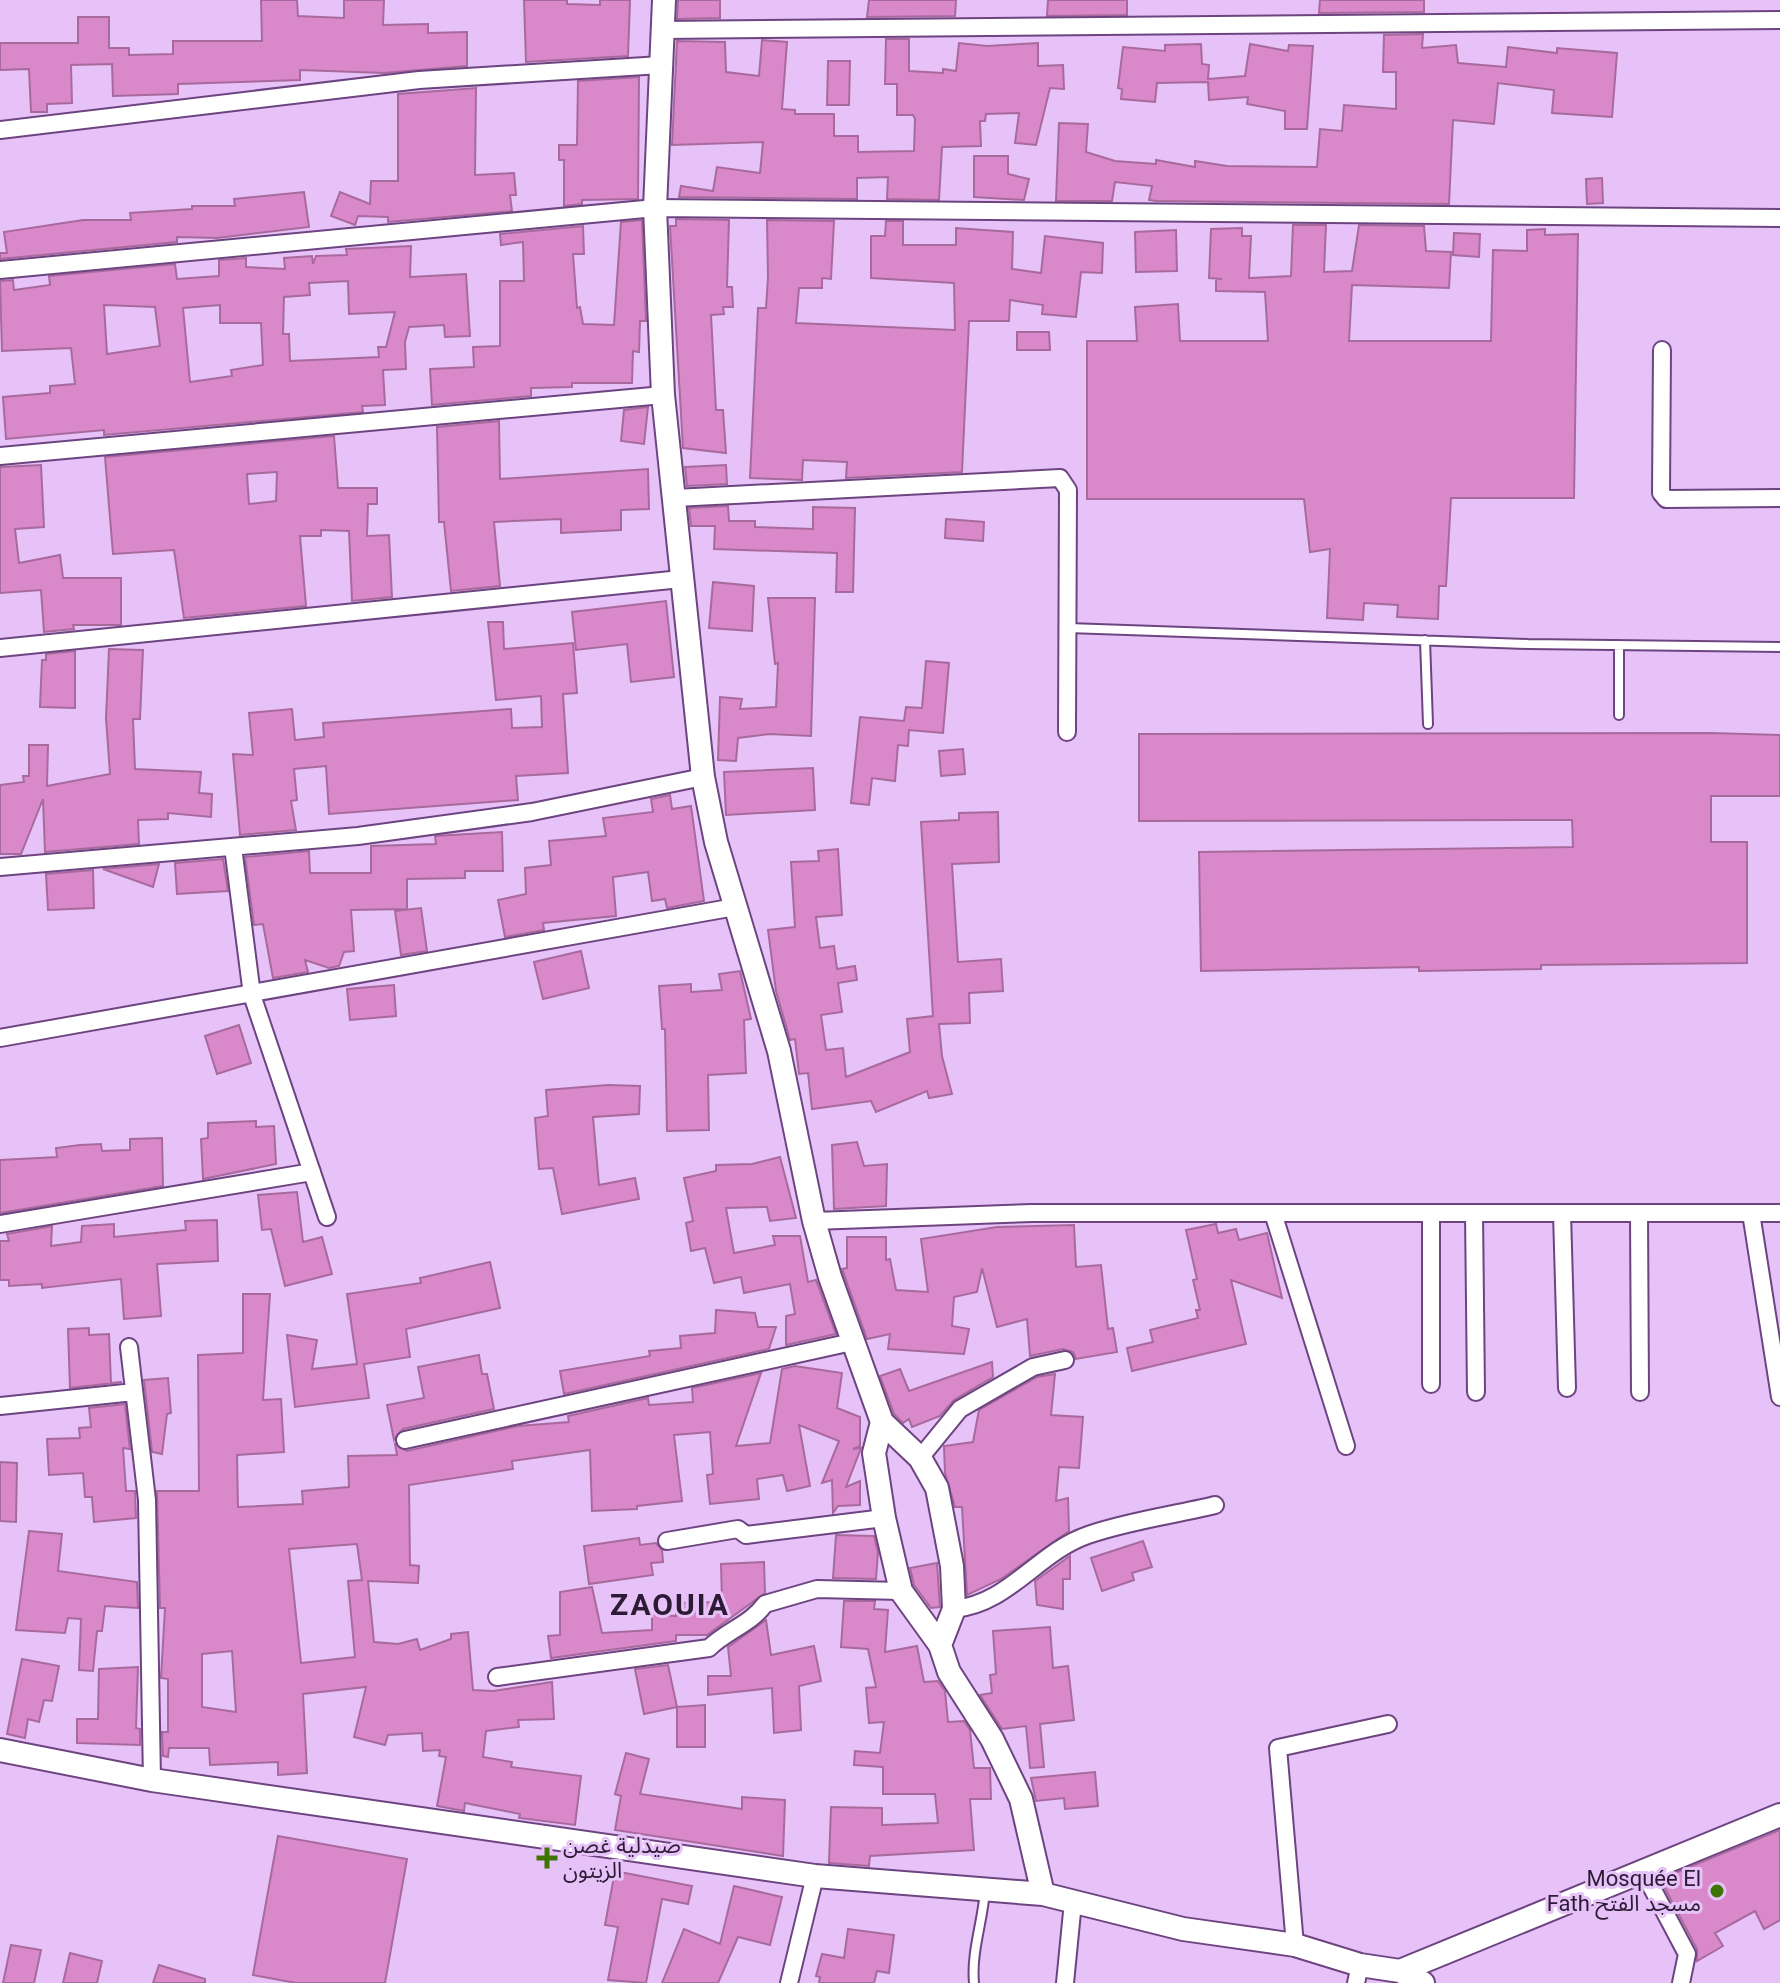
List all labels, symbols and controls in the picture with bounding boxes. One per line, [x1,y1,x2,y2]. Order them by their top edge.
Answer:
district label: ZAOUIA [610,1587,730,1622]
place label: صيدلية غصن الزيتون [563,1833,681,1883]
marker: صيدلية غصن الزيتون [538,1849,556,1867]
place label: Mosquée El Fath مسجد الفتح [1547,1866,1701,1920]
marker: Mosquée El Fath مسجد الفتح [1708,1882,1726,1900]

